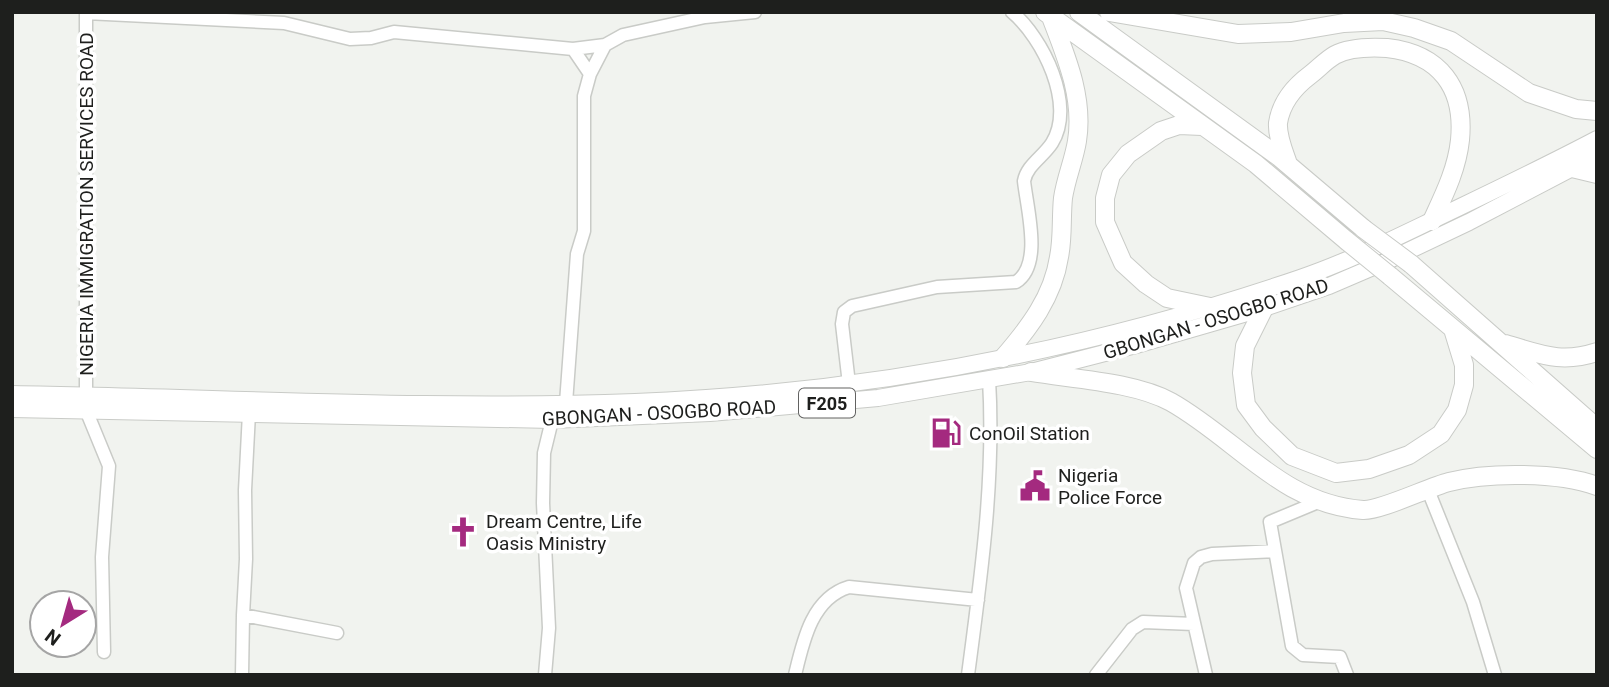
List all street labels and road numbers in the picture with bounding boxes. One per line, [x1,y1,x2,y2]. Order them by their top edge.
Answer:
street label: NIGERIA IMMIGRATION SERVICES ROAD [75,32,98,376]
street label: GBONGAN - OSOGBO ROAD [1101,274,1331,364]
road number: F205 [799,388,855,418]
street label: GBONGAN - OSOGBO ROAD [541,395,777,431]

